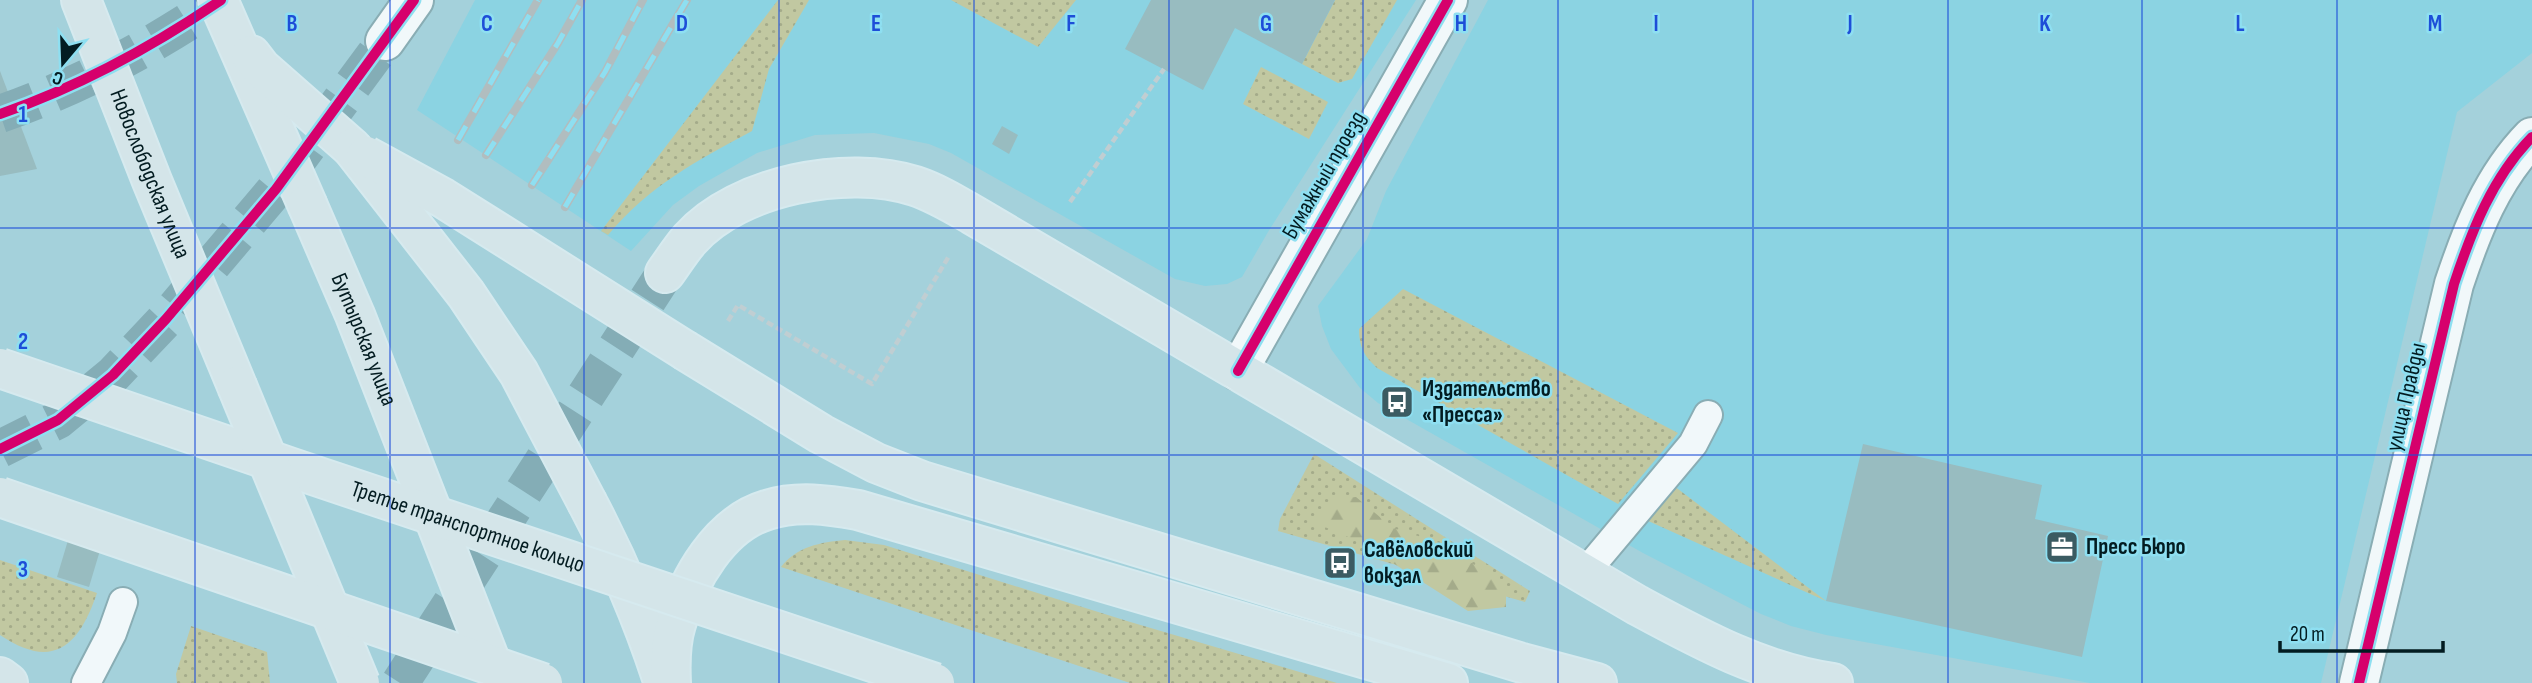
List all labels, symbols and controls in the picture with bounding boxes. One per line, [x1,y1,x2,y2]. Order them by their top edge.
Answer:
text: B [287,10,298,38]
text: C [481,10,493,38]
text: D [676,10,688,38]
text: E [871,10,881,38]
text: F [1066,10,1076,38]
text: G [1260,10,1272,38]
text: H [1455,10,1467,38]
text: I [1653,10,1659,38]
text: J [1846,10,1853,38]
text: K [2039,10,2051,38]
text: L [2235,10,2245,38]
text: M [2428,10,2442,38]
north arrow [28,28,98,98]
text: С [49,65,66,90]
street label: Новослободская улица [103,85,197,263]
text: 1 [18,101,28,129]
street label: Бумажный проезд [1276,106,1372,244]
street label: Бутырская улица [325,269,403,410]
text: 2 [18,328,28,356]
street label: улица Правды [2380,340,2432,454]
place label: Издательство «Пресса» [1422,375,1551,429]
bus stop icon: Издательство «Пресса» [1378,383,1416,421]
street label: Третье транспортное кольцо [347,475,588,579]
office icon: Пресс Бюро [2043,528,2081,566]
place label: Пресс Бюро [2086,533,2186,561]
place label: Савёловский вокзал [1364,536,1473,590]
bus stop icon: Савёловский вокзал [1321,544,1359,582]
text: 3 [18,556,28,584]
scale bar [2280,610,2443,654]
text: 20 m [2290,622,2325,647]

